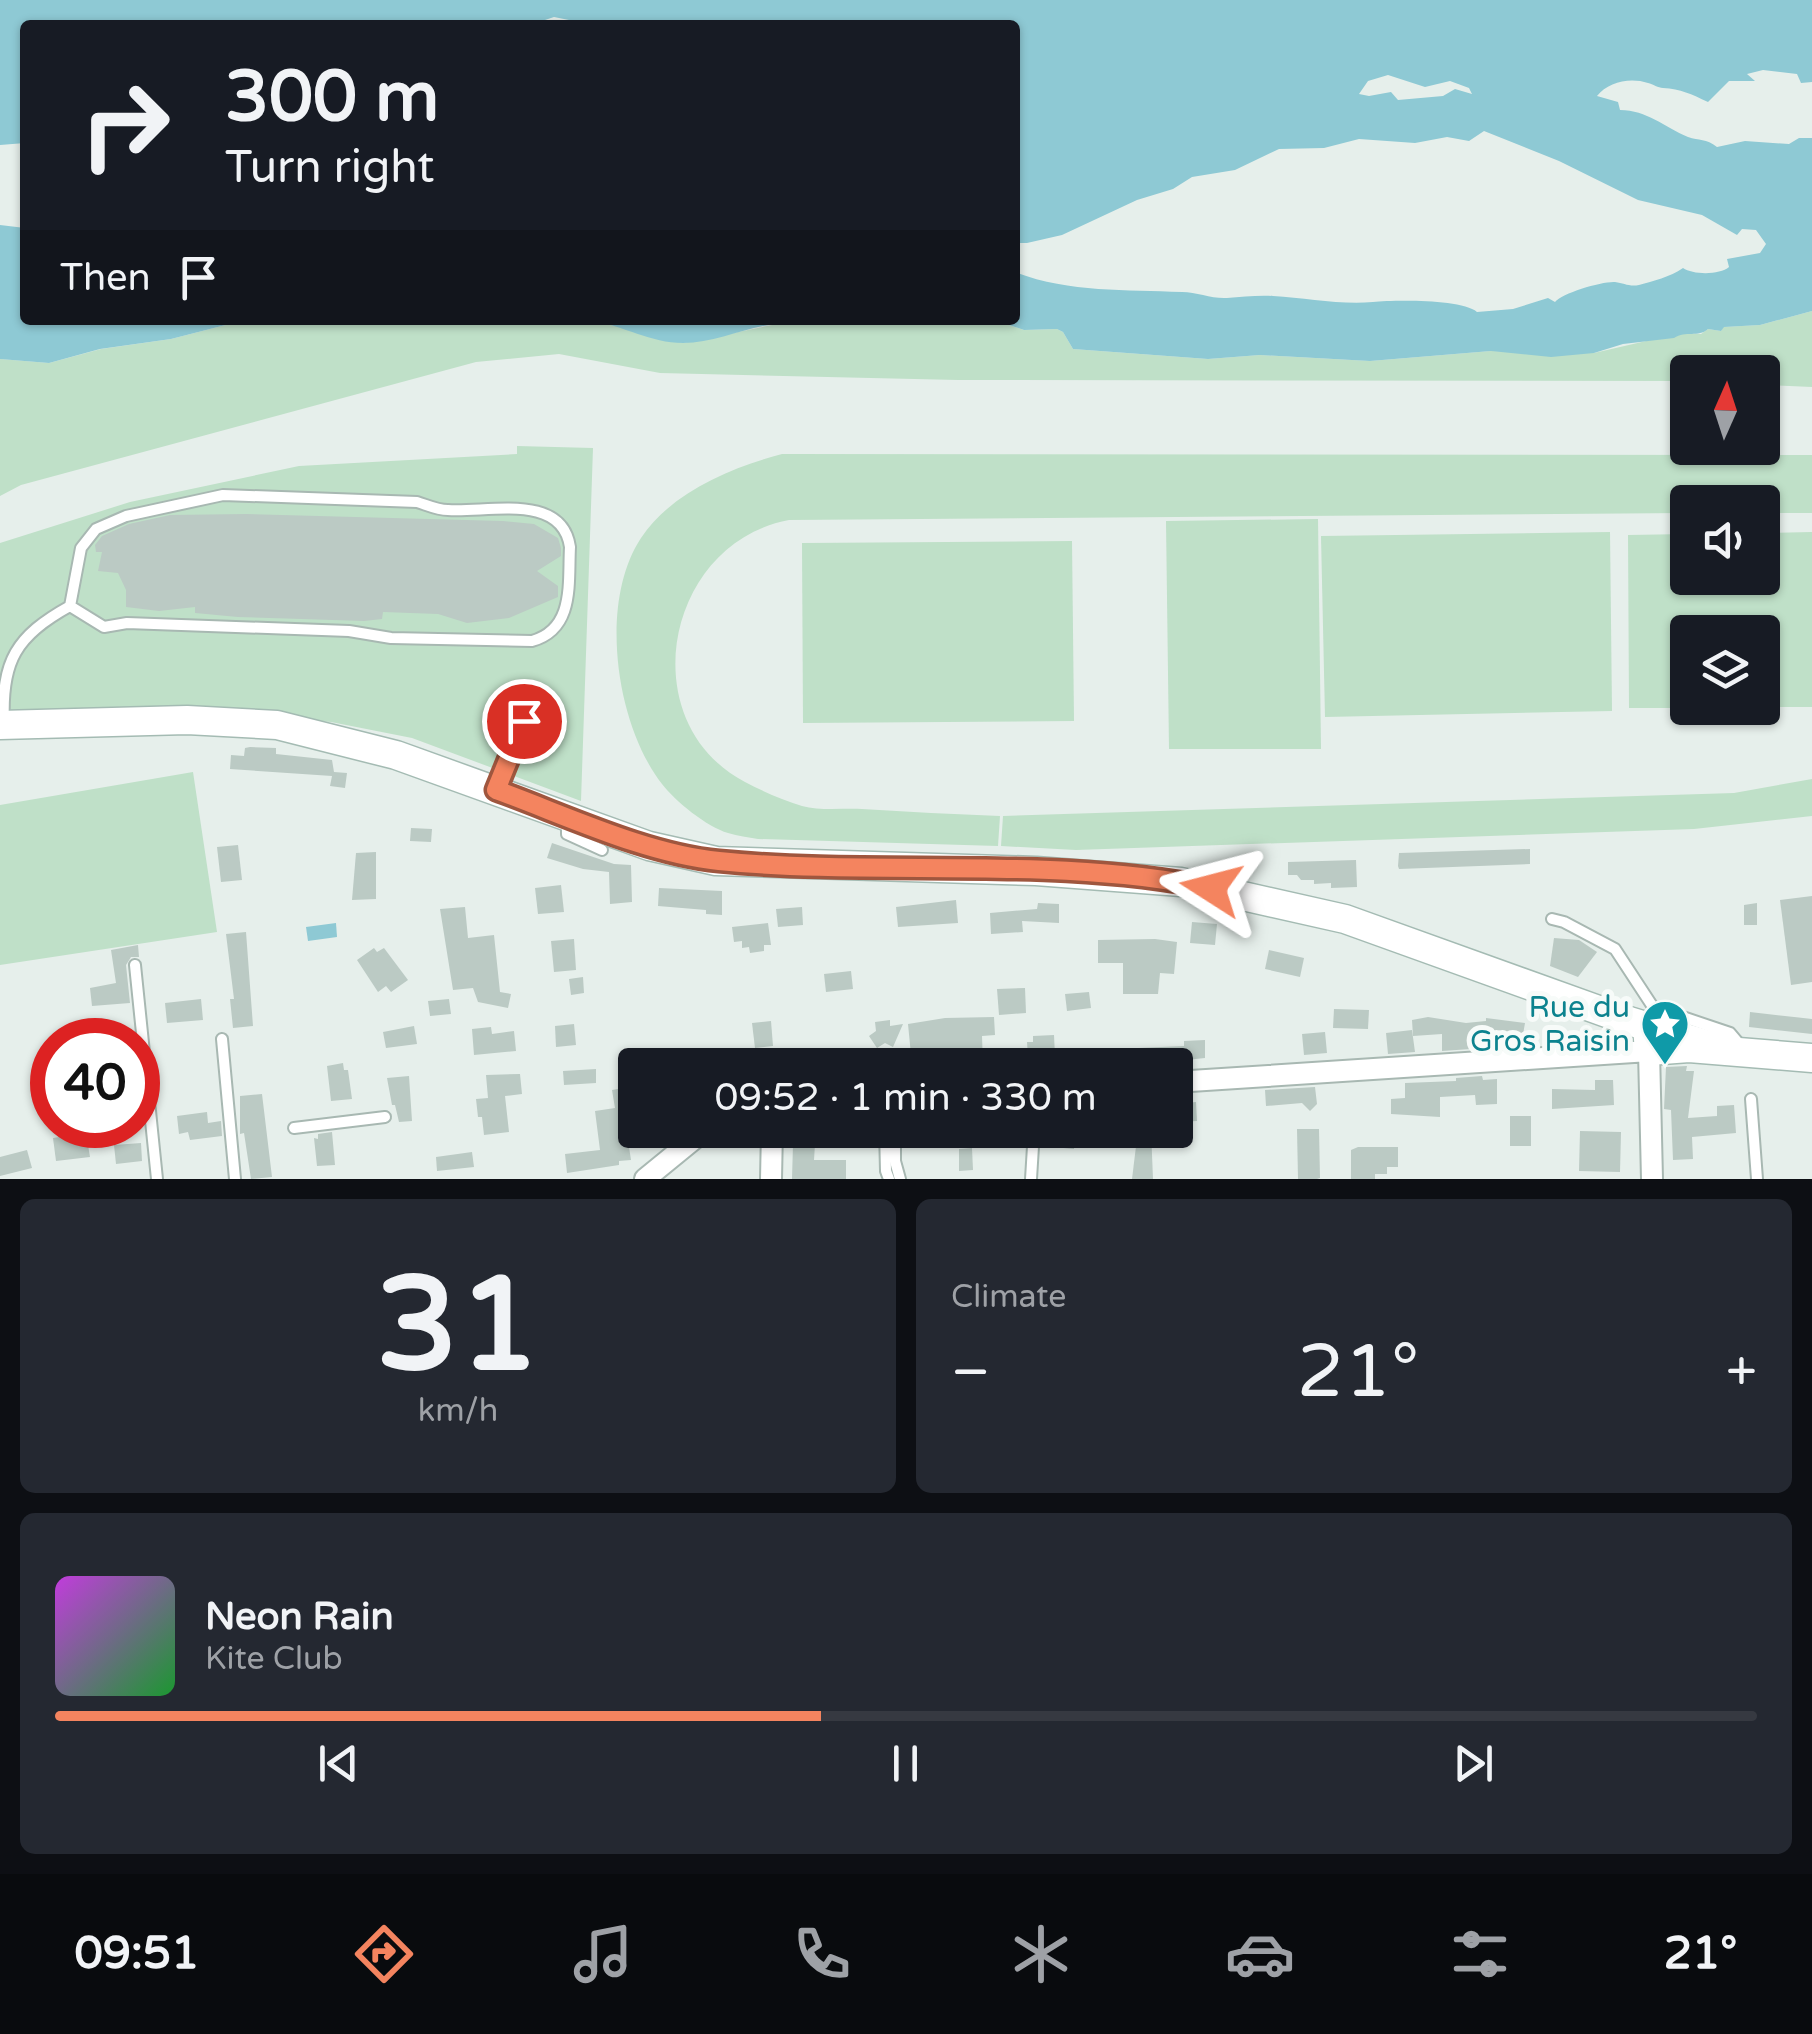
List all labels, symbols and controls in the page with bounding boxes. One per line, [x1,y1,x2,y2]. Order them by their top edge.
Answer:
text: 300 m [225,56,439,140]
icon: right [60,60,190,190]
text: Turn right [225,141,434,195]
icon: arrive [171,250,226,305]
text: Then [60,255,151,301]
north arrow [1670,355,1780,465]
map controls [1670,355,1780,725]
button: sound [1670,485,1780,595]
button: layers [1670,615,1780,725]
pin [482,679,567,764]
icon: arrive [497,694,552,749]
position arrow [1159,836,1263,940]
place label: Rue du Gros Raisin [1470,989,1630,1060]
place icon: Rue du Gros Raisin [1639,998,1691,1066]
speed limit sign: 40 [30,1018,160,1148]
text: 09:52 · 1 min · 330 m [714,1075,1097,1121]
text: 31 [376,1249,540,1405]
text: Climate [951,1278,1066,1316]
text: 21° [1297,1327,1419,1417]
text: − [951,1340,990,1406]
text: + [1726,1340,1757,1406]
text: km/h [418,1392,498,1430]
text: Neon Rain [205,1594,394,1640]
text: Kite Club [205,1640,343,1678]
icon: previous [311,1736,366,1791]
icon: pause [878,1736,933,1791]
icon: next [1446,1736,1501,1791]
icon: directions [349,1919,419,1989]
icon: music [568,1919,638,1989]
icon: phone [787,1919,857,1989]
icon: climate [1006,1919,1076,1989]
icon: car [1225,1919,1295,1989]
icon: filters [1445,1919,1515,1989]
text: 09:51 [75,1927,199,1981]
text: 21° [1664,1927,1737,1981]

